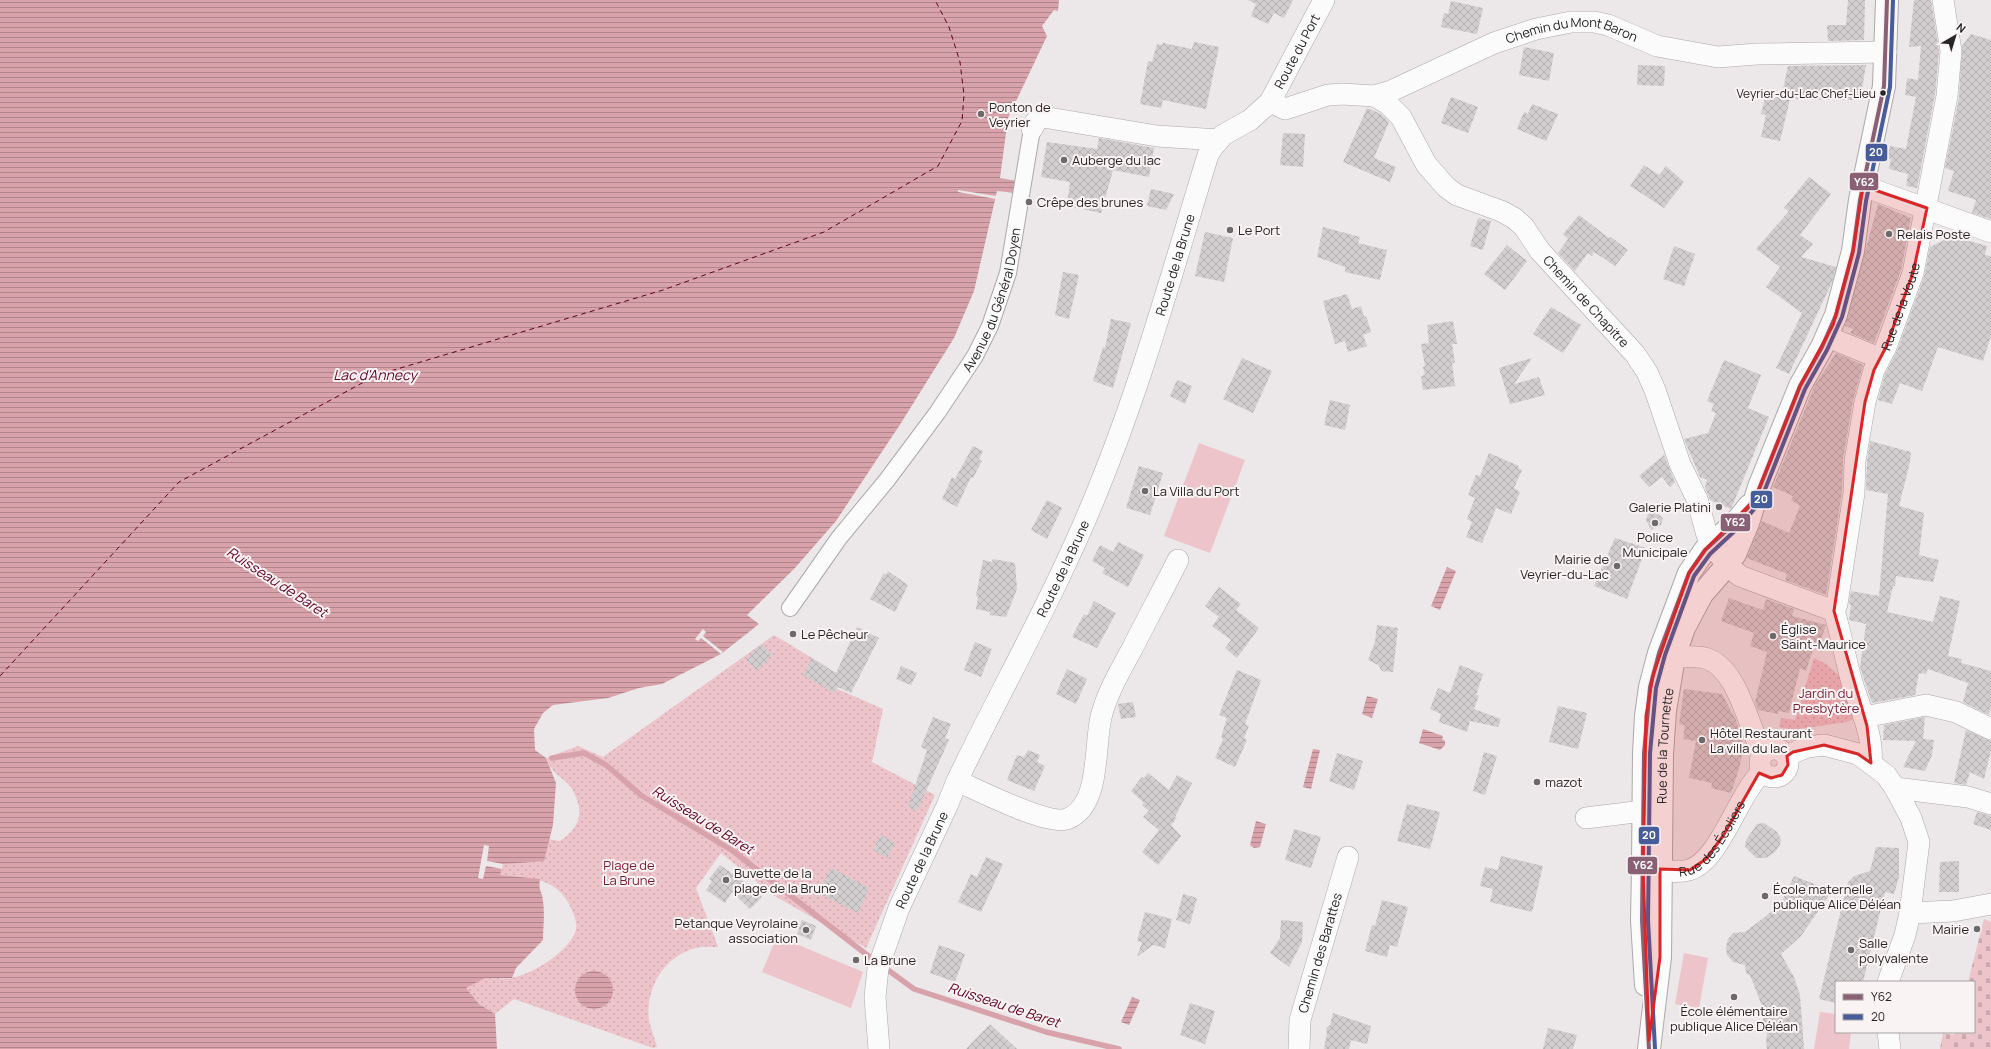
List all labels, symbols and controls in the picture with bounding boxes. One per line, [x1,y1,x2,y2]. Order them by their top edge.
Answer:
street label: Route du Port [1270,11,1324,92]
text: Chemin du Mont Baron [1503,13,1641,48]
north arrow [1935,16,1975,56]
text: N [1954,19,1969,36]
street label: Chemin du Mont Baron [1503,33,1639,49]
place label: Veyrier-du-Lac Chef-Lieu [1737,85,1876,102]
marker: Veyrier-du-Lac Chef-Lieu [1878,88,1888,98]
place label: Ponton de Veyrier [989,98,1051,131]
marker: Ponton de Veyrier [976,109,986,119]
line badge: 20 [1865,143,1888,162]
text: 20 [1869,144,1883,159]
place label: Auberge du lac [1072,151,1161,169]
marker: Auberge du lac [1059,155,1069,165]
line badge: Y62 [1849,172,1879,191]
text: Y62 [1854,174,1874,189]
place label: Crêpe des brunes [1037,193,1143,211]
marker: Crêpe des brunes [1024,197,1034,207]
street label: Route de la Brune [1151,211,1199,318]
place label: Le Port [1238,221,1280,239]
marker: Le Port [1225,225,1235,235]
place label: Relais Poste [1897,225,1971,243]
street label: Avenue du Général Doyen [958,226,1024,375]
marker: Relais Poste [1884,229,1894,239]
street label: Chemin de Chapitre [1539,251,1634,351]
street label: Rue de la Voute [1877,261,1924,353]
water label: Lac d'Annecy [333,365,419,384]
place label: La Villa du Port [1153,482,1239,500]
marker: La Villa du Port [1140,486,1150,496]
line badge: 20 [1750,490,1773,509]
text: 20 [1754,491,1768,506]
place label: Galerie Platini [1629,498,1711,516]
marker: Galerie Platini [1714,502,1724,512]
line badge: Y62 [1720,513,1751,532]
text: Y62 [1725,514,1745,529]
street label: Route de la Brune [1032,517,1093,620]
marker: Police Municipale [1650,518,1660,528]
place label: Police Municipale [1623,528,1688,561]
water label: Ruisseau de Baret [223,542,332,622]
place label: Mairie de Veyrier-du-Lac [1520,550,1609,583]
marker: Mairie de Veyrier-du-Lac [1612,561,1622,571]
place label: Église Saint-Maurice [1781,620,1866,653]
place label: Le Pêcheur [801,625,869,643]
marker: Le Pêcheur [788,629,798,639]
marker: Église Saint-Maurice [1768,631,1778,641]
park label: Jardin du Presbytère [1793,684,1860,717]
street label: Rue de la Tournette [1653,686,1678,804]
place label: Hôtel Restaurant La villa du lac [1710,724,1812,757]
marker: Hôtel Restaurant La villa du lac [1697,735,1707,745]
place label: mazot [1545,773,1583,791]
marker: mazot [1532,777,1542,787]
water label: Ruisseau de Baret [649,781,759,859]
street label: Rue des Écoliers [1678,797,1749,881]
street label: Route de la Brune [891,808,952,911]
line badge: 20 [1638,826,1660,845]
text: 20 [1642,827,1656,842]
park label: Plage de La Brune [603,856,655,889]
line badge: Y62 [1627,856,1658,875]
text: Y62 [1633,857,1653,872]
place label: Buvette de la plage de la Brune [734,864,837,897]
marker: Buvette de la plage de la Brune [721,875,731,885]
place label: École maternelle publique Alice Déléan [1773,880,1901,913]
street label: Chemin des Barattes [1294,890,1346,1015]
marker: École maternelle publique Alice Déléan [1760,891,1770,901]
place label: Petanque Veyrolaine association [675,914,798,947]
place label: Mairie [1932,920,1969,938]
marker: Mairie [1972,924,1982,934]
marker: Petanque Veyrolaine association [801,925,811,935]
place label: Salle polyvalente [1859,934,1929,967]
marker: Salle polyvalente [1846,945,1856,955]
place label: La Brune [864,951,917,969]
marker: La Brune [851,955,861,965]
water label: Ruisseau de Baret [946,978,1064,1032]
legend [1835,981,1975,1033]
text: Y62 [1871,988,1892,1005]
marker: École élémentaire publique Alice Déléan [1729,992,1739,1002]
place label: École élémentaire publique Alice Déléan [1670,1002,1798,1035]
text: 20 [1871,1008,1885,1025]

